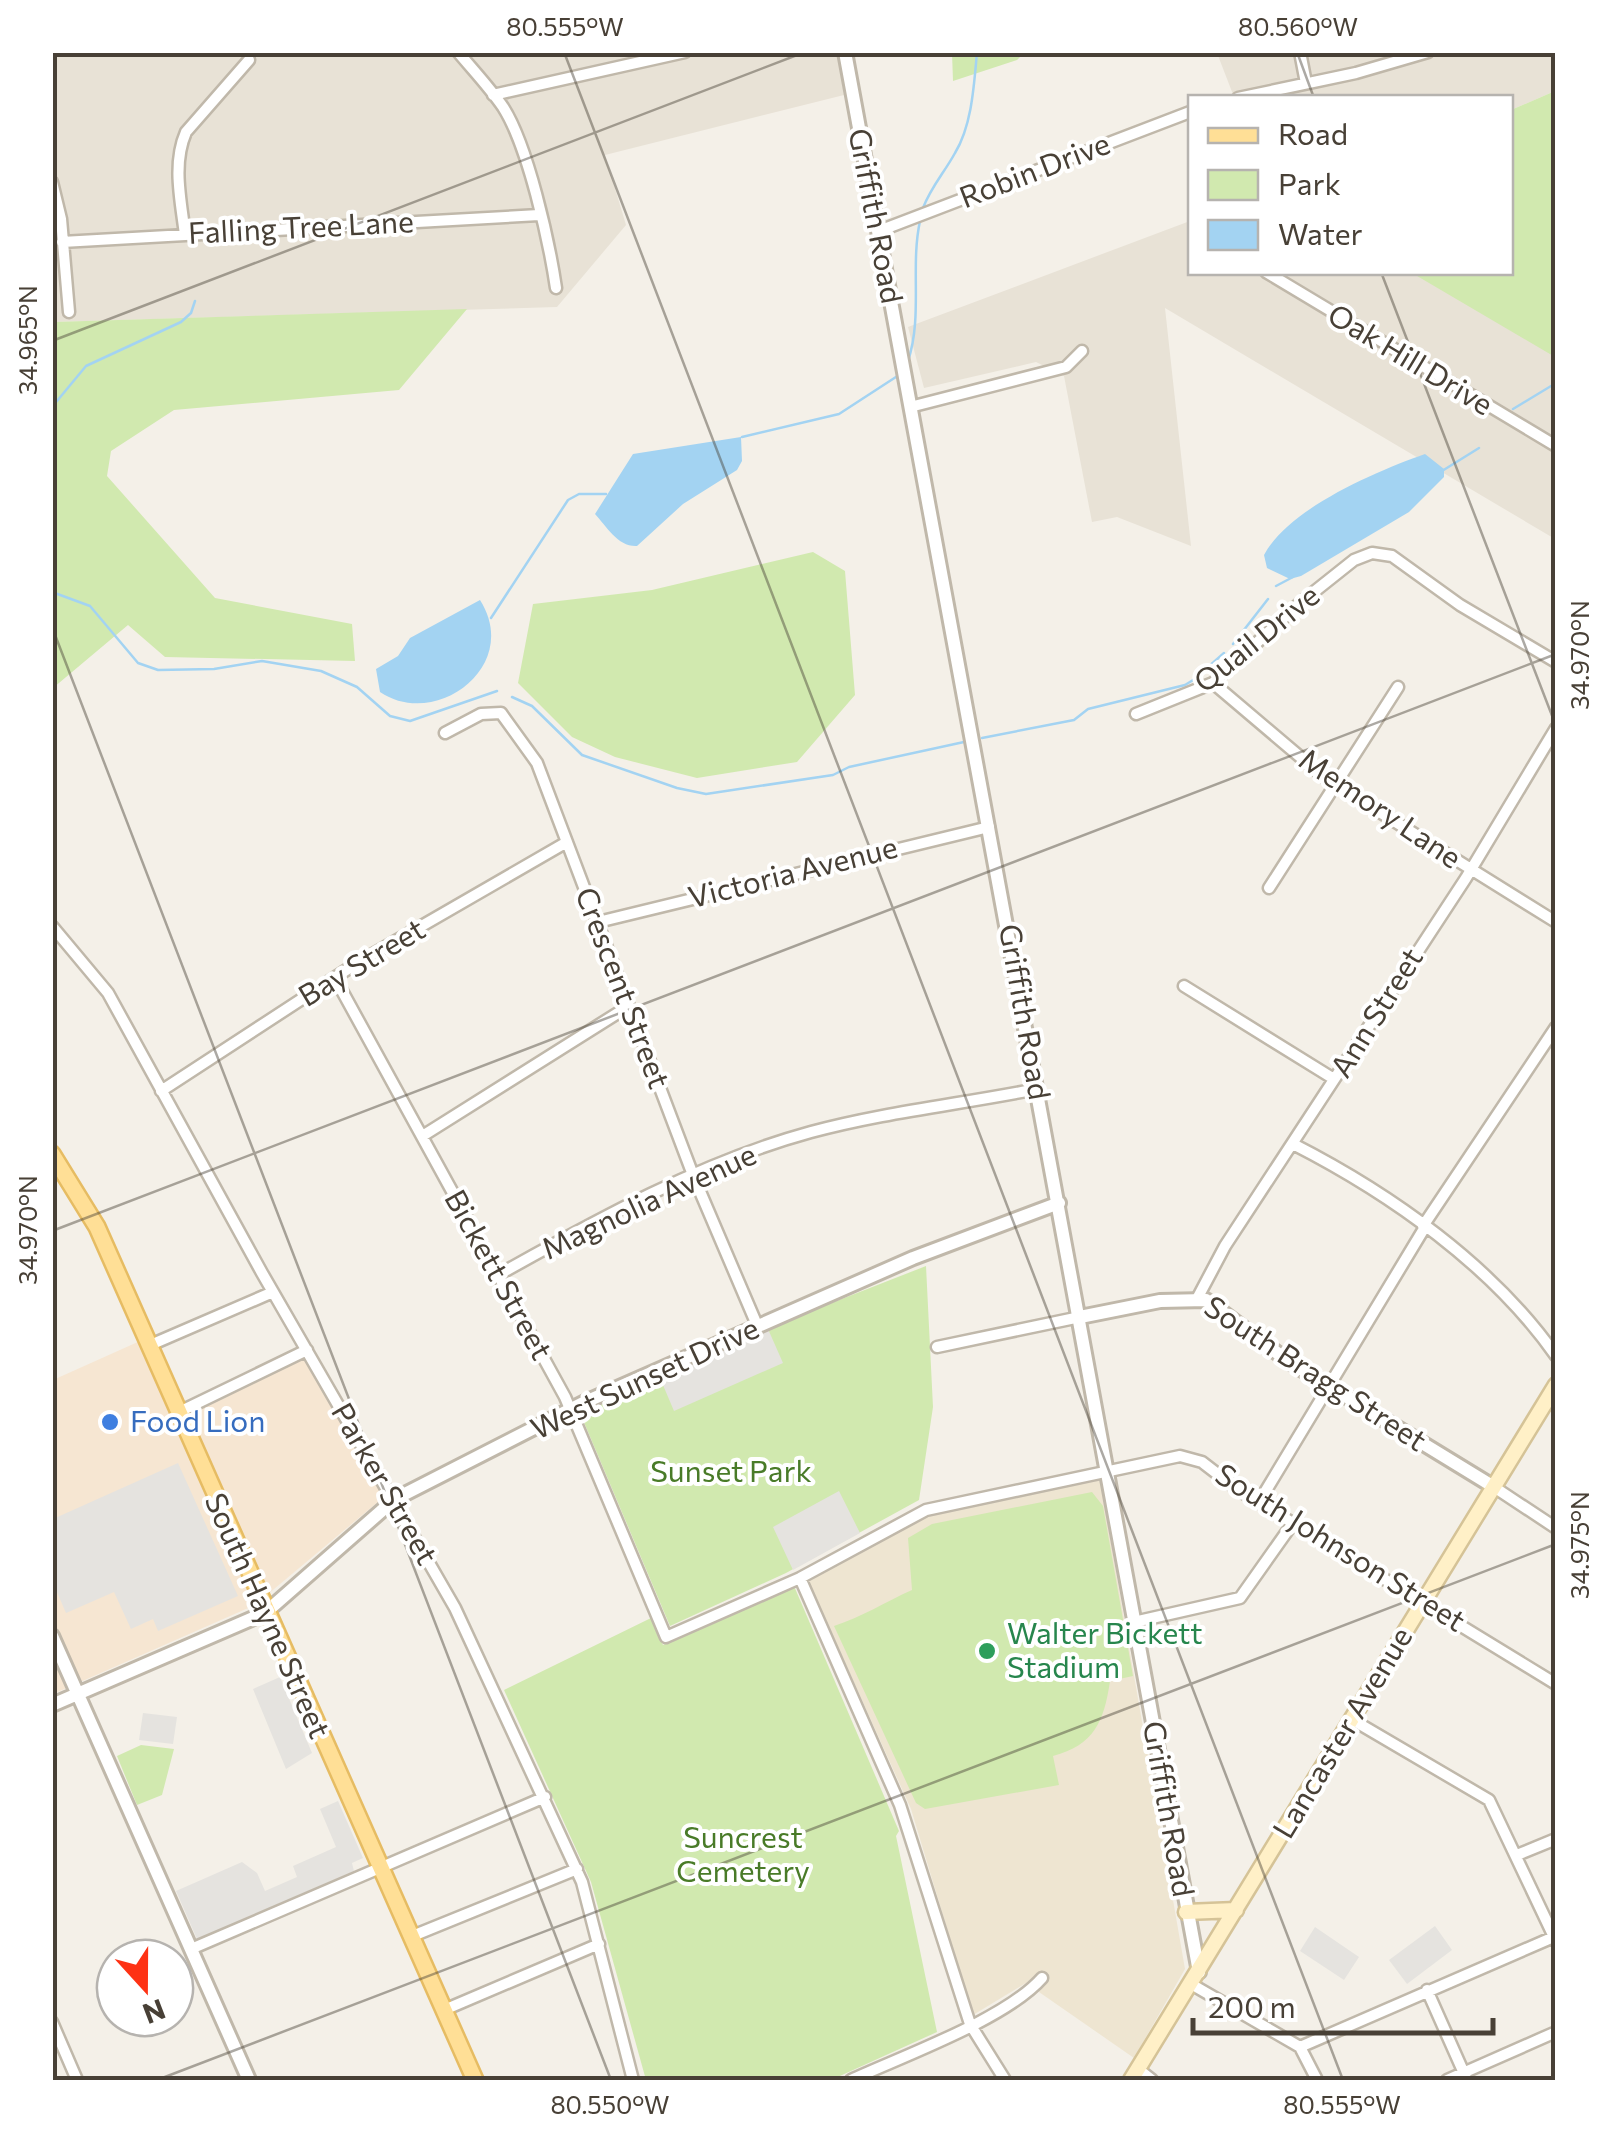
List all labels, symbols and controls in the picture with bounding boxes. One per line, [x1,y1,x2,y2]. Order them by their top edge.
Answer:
text: 80.555°W [506,11,624,41]
text: 80.560°W [1238,11,1358,41]
legend [1188,95,1513,275]
text: Road [1278,114,1348,151]
street label: Robin Drive [954,123,1114,214]
street label: Griffith Road [842,125,913,306]
text: Park [1278,164,1341,201]
street label: Falling Tree Lane [187,201,415,250]
text: Water [1278,214,1363,251]
text: 34.965°N [12,285,42,395]
street label: Oak Hill Drive [1322,294,1500,422]
street label: Quail Drive [1185,575,1326,699]
text: 34.970°N [1564,600,1594,710]
street label: Memory Lane [1293,739,1470,875]
street label: Victoria Avenue [684,827,901,914]
street label: Crescent Street [569,881,680,1093]
street label: Bay Street [291,909,431,1013]
street label: Griffith Road [993,921,1060,1102]
street label: Ann Street [1321,940,1429,1083]
street label: Magnolia Avenue [535,1134,761,1266]
text: 34.970°N [12,1175,42,1285]
street label: Bickett Street [438,1182,562,1365]
street label: South Bragg Street [1198,1286,1434,1457]
street label: West Sunset Drive [524,1308,764,1446]
street label: Parker Street [325,1395,447,1570]
place label: Food Lion [130,1401,265,1438]
marker: Food Lion [99,1411,121,1433]
park label: Sunset Park [650,1451,812,1488]
street label: South Johnson Street [1209,1454,1473,1638]
street label: South Hayne Street [199,1487,340,1743]
text: 34.975°N [1564,1491,1594,1599]
place label: Walter Bickett Stadium [1007,1613,1203,1684]
street label: Lancaster Avenue [1263,1619,1418,1844]
marker: Walter Bickett Stadium [976,1640,998,1662]
street label: Griffith Road [1137,1718,1204,1899]
park label: Suncrest Cemetery [676,1817,810,1888]
north arrow [95,1938,195,2038]
scale bar [1193,1973,1493,2035]
text: 200 m [1208,1987,1296,2024]
text: N [138,1993,170,2032]
text: 80.550°W [550,2089,670,2119]
text: 80.555°W [1283,2089,1401,2119]

